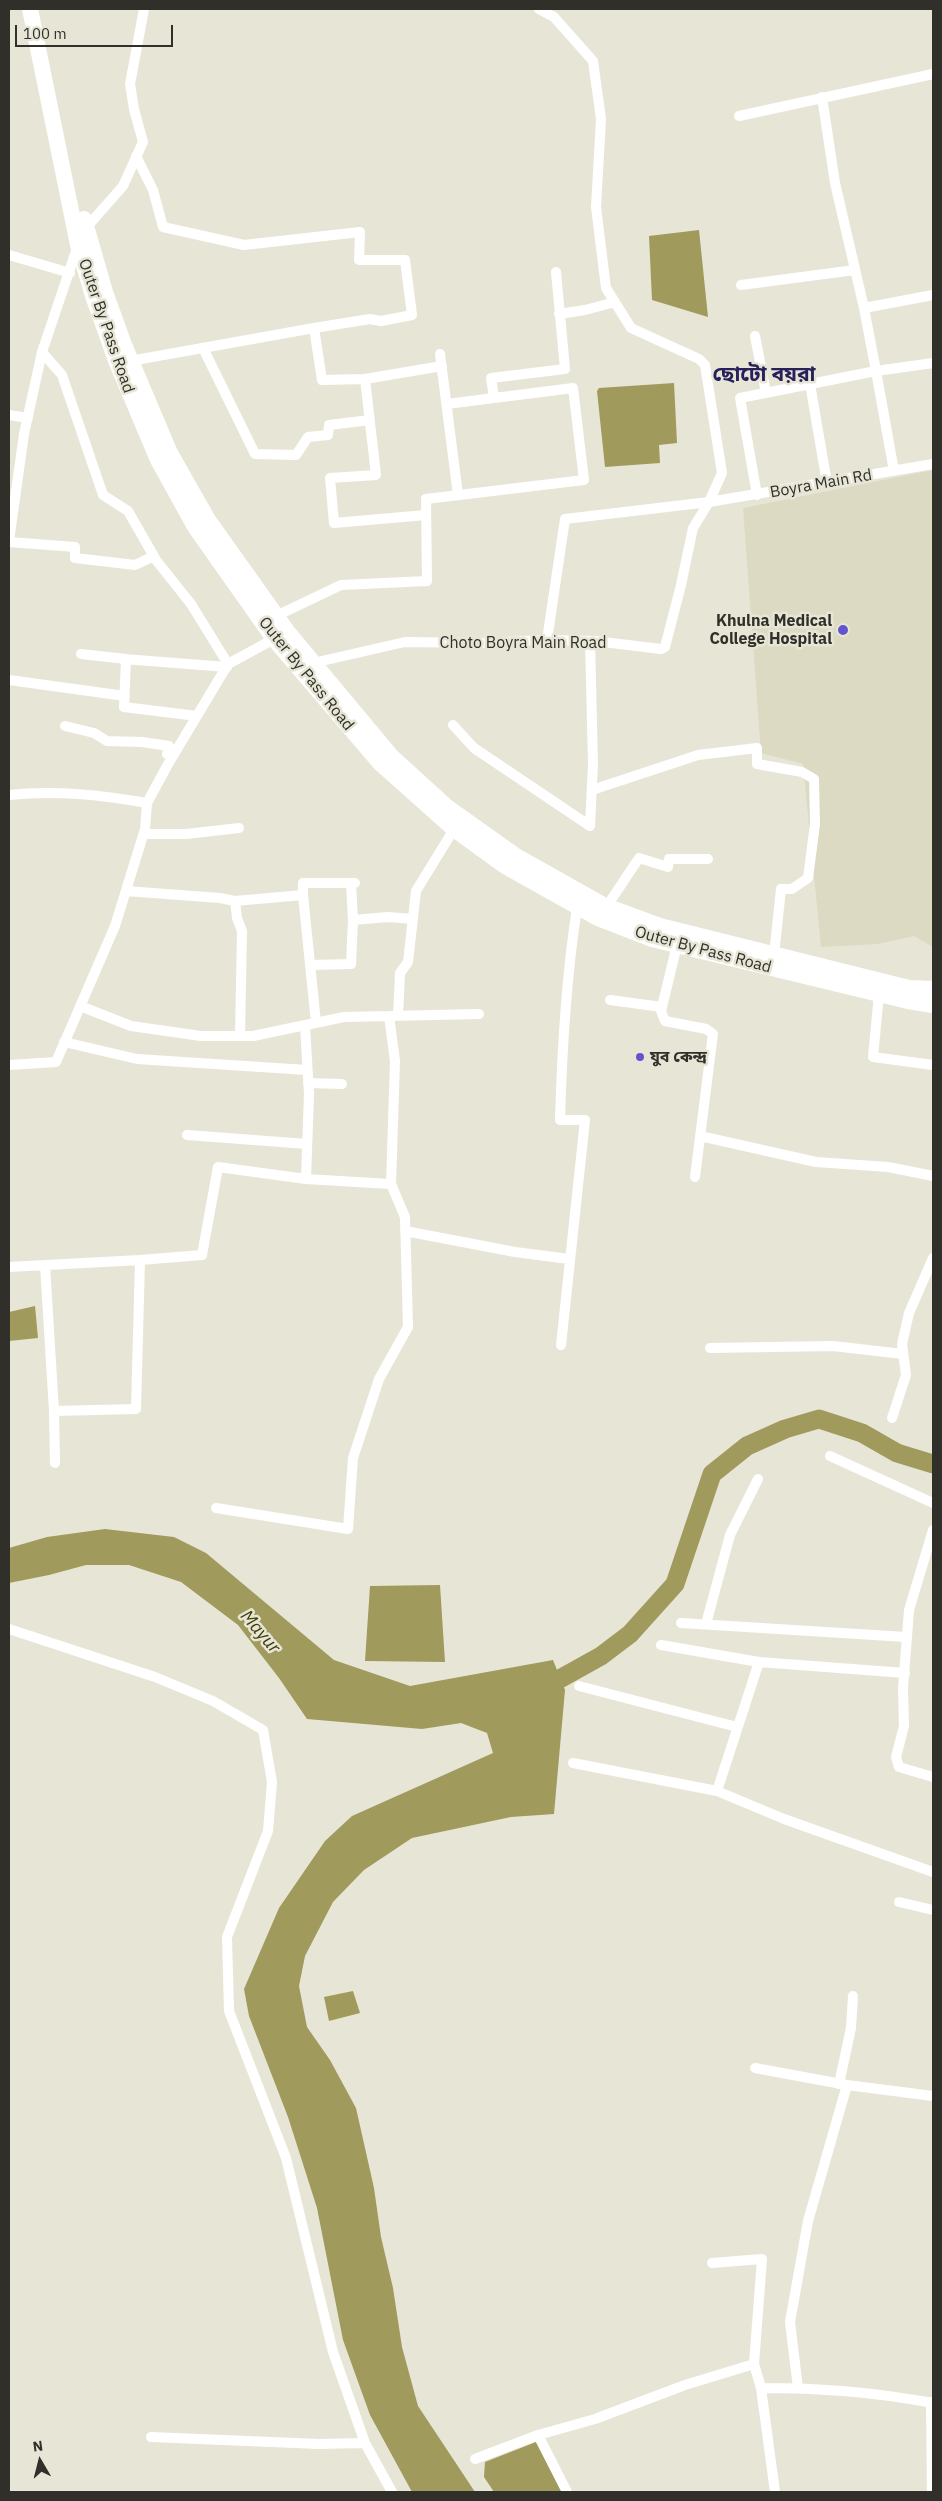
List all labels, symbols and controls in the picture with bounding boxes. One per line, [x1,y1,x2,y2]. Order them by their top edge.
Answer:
scale bar [18,15,175,47]
text: 100 m [23,24,67,43]
street label: Outer By Pass Road [74,256,138,396]
district label: ছোটো বয়রা [712,362,816,388]
street label: Boyra Main Rd [769,466,873,502]
place label: Khulna Medical College Hospital [709,611,832,649]
street label: Outer By Pass Road [254,613,358,735]
marker: Khulna Medical College Hospital [836,623,850,637]
street label: Choto Boyra Main Road [440,633,606,653]
street label: Outer By Pass Road [633,923,773,977]
place label: যুব কেন্দ্র [650,1047,707,1067]
marker: যুব কেন্দ্র [634,1051,646,1063]
water label: Mayur [235,1606,285,1658]
north arrow [15,2436,65,2486]
text: N [32,2437,44,2456]

